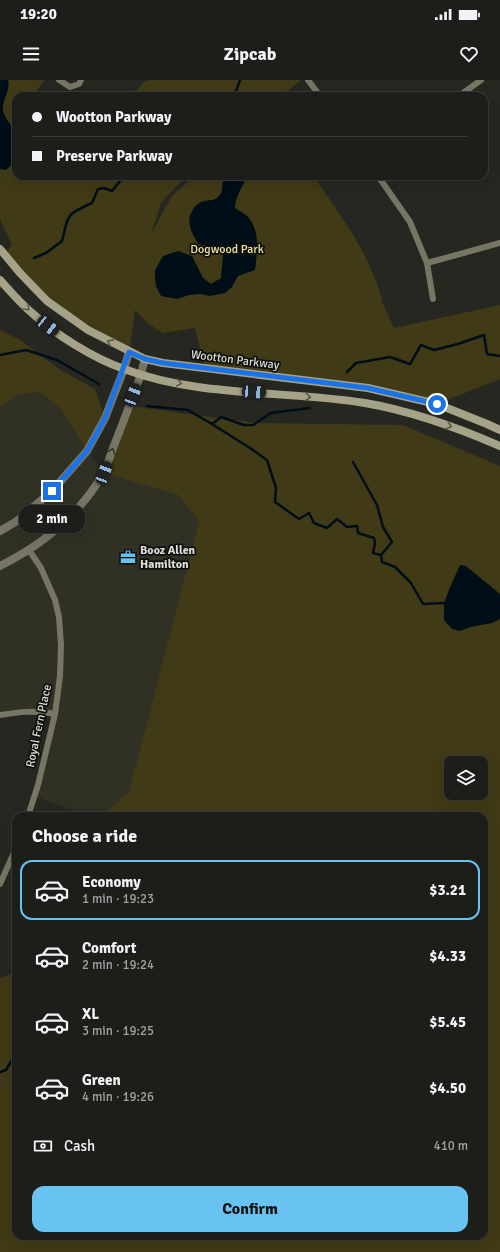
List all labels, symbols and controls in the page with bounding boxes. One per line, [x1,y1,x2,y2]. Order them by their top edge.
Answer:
text: 19:20 [20,5,57,23]
icon: menu [20,43,42,65]
text: Zipcab [224,43,276,65]
icon: heart [458,43,480,65]
text: Wootton Parkway [56,108,171,126]
text: Preserve Parkway [56,147,173,165]
park label: Dogwood Park [190,242,264,257]
one-way arrow [22,304,30,311]
car [35,314,61,338]
one-way arrow [107,339,114,347]
street label: Wootton Parkway [190,347,280,373]
one-way arrow [176,379,182,387]
car [123,382,143,408]
car [242,385,266,399]
one-way arrow [305,392,311,401]
route start [428,395,446,413]
one-way arrow [445,421,452,429]
one-way arrow [108,447,116,454]
car [94,460,114,486]
route end [43,482,61,500]
callout: 2 min [19,505,85,533]
text: 2 min [36,511,68,527]
place label: Booz Allen Hamilton [140,543,196,572]
office icon: Booz Allen Hamilton [119,548,137,566]
street label: Royal Fern Place [23,683,55,769]
map controls [444,756,488,800]
button: layers [444,756,488,800]
text: Choose a ride [32,825,137,847]
icon: car [34,872,70,908]
text: Economy [82,873,141,891]
text: $3.21 [429,881,466,899]
text: 1 min · 19:23 [82,891,154,907]
icon: car [34,938,70,974]
text: Comfort [82,939,136,957]
text: $4.33 [429,947,466,965]
text: 2 min · 19:24 [82,957,154,973]
icon: car [34,1004,70,1040]
text: XL [82,1005,99,1023]
text: $5.45 [429,1013,466,1031]
text: 3 min · 19:25 [82,1023,154,1039]
icon: car [34,1070,70,1106]
text: Green [82,1071,121,1089]
text: $4.50 [429,1079,466,1097]
text: 4 min · 19:26 [82,1089,154,1105]
icon: cash [32,1135,54,1157]
text: Cash [64,1137,95,1155]
text: 410 m [434,1138,468,1154]
button: Confirm [32,1186,468,1232]

